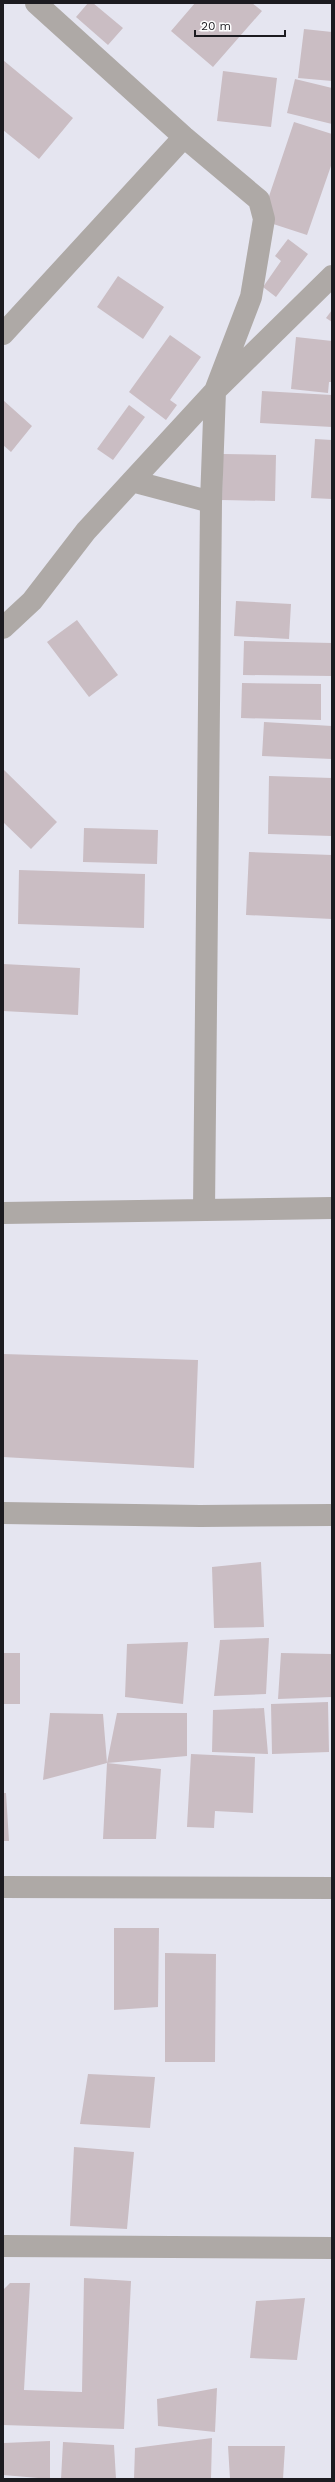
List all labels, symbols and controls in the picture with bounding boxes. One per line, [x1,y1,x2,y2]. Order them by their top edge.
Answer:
scale bar [195,12,285,38]
text: 20 m [201,19,231,33]

